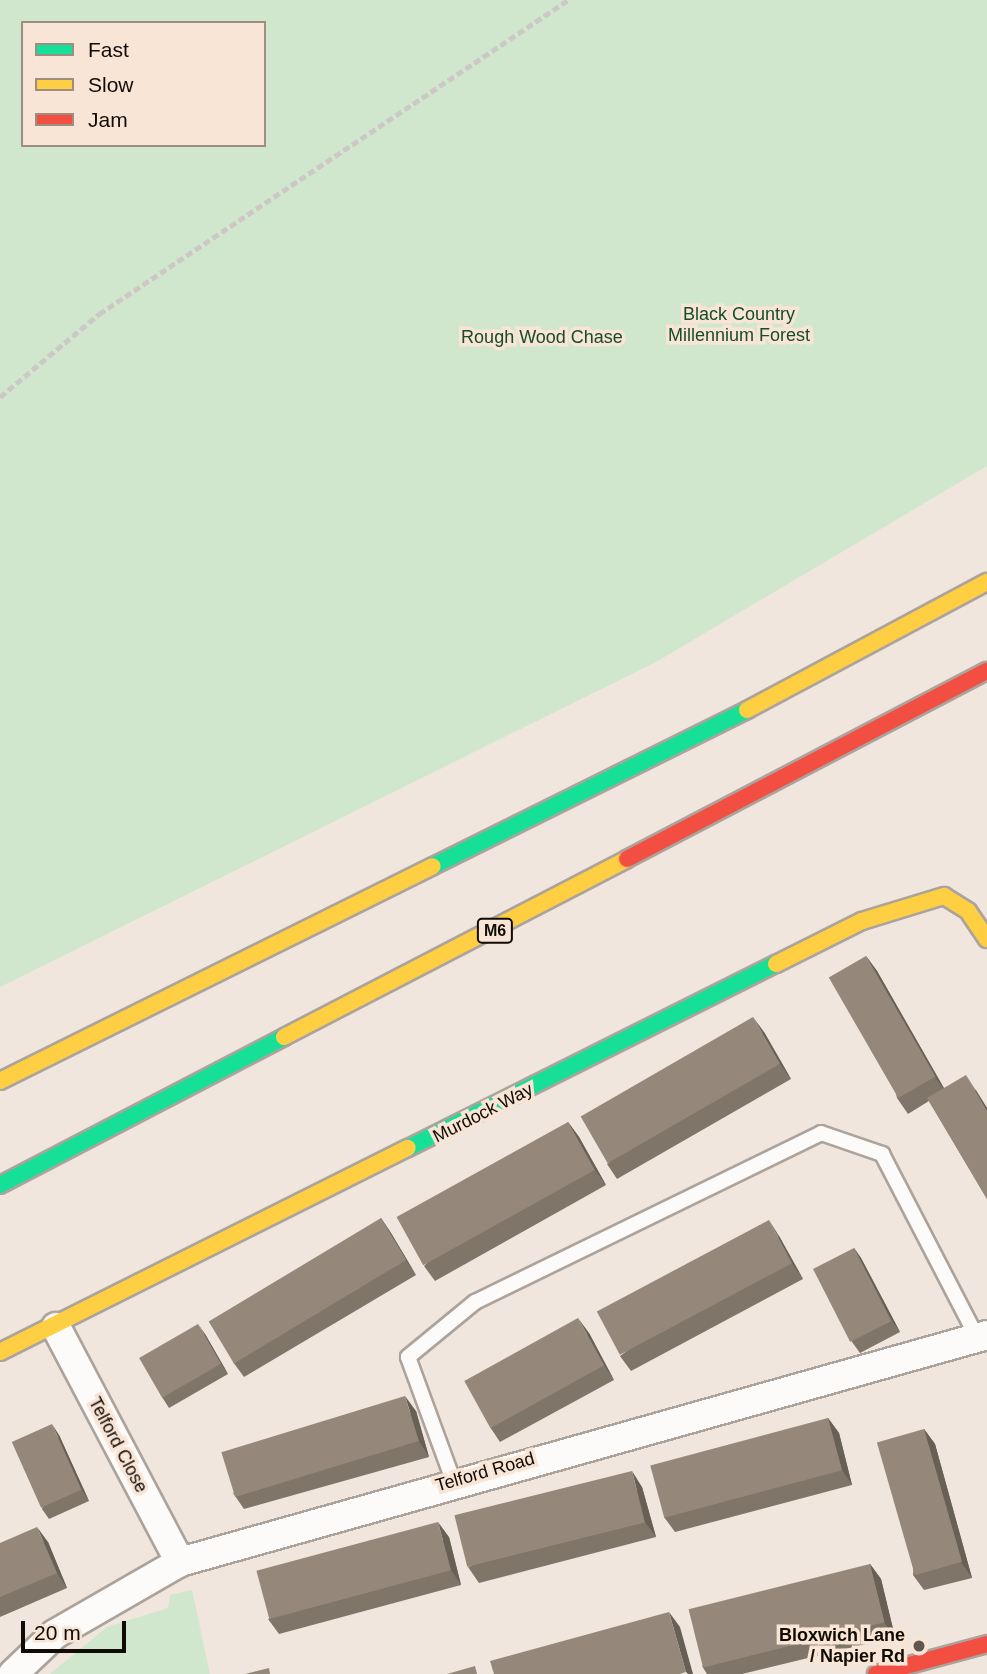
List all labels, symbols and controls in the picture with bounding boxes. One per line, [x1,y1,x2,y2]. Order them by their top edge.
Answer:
legend [21,21,266,147]
text: Fast [88,38,129,61]
text: Slow [88,73,134,96]
text: Jam [88,108,128,131]
park label: Black Country Millennium Forest [668,304,810,346]
park label: Rough Wood Chase [461,326,623,348]
road number: M6 [476,918,514,944]
street label: Murdock Way [429,1079,537,1147]
street label: Telford Close [84,1394,152,1496]
street label: Telford Road [433,1448,537,1496]
scale bar [24,1608,130,1652]
text: 20 m [34,1621,81,1644]
place label: Bloxwich Lane / Napier Rd [779,1625,905,1668]
marker: Bloxwich Lane / Napier Rd [911,1638,927,1654]

